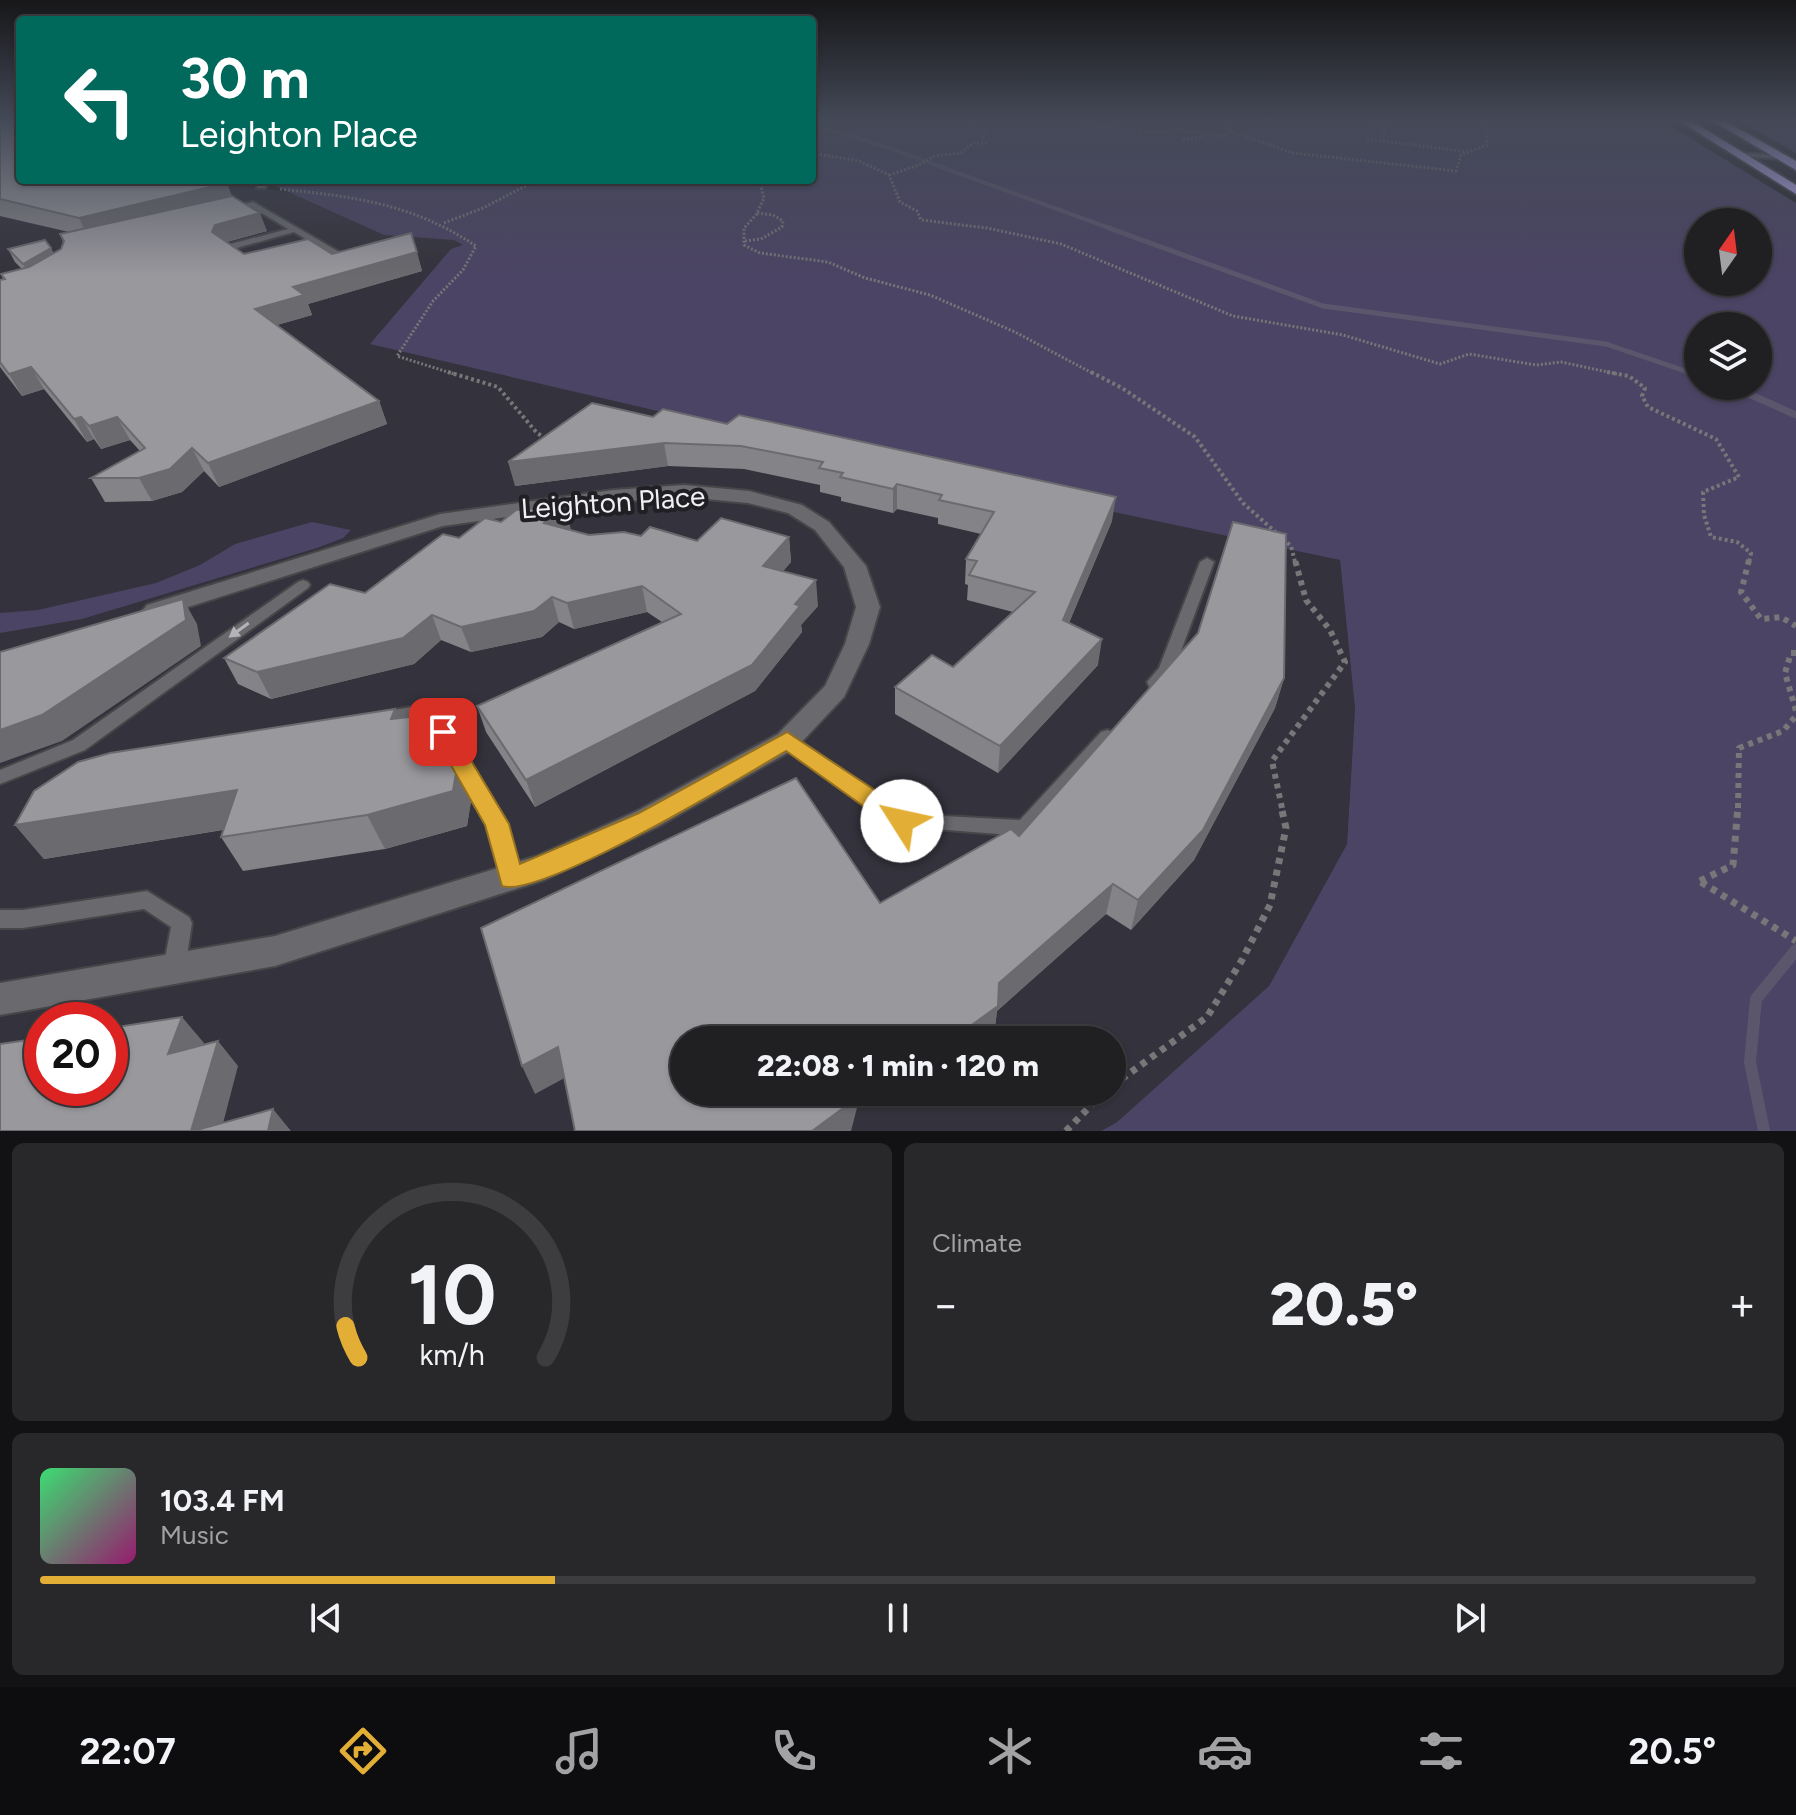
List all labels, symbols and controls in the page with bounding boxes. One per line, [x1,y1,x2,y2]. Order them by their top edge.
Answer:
text: 30 m [180,45,310,112]
icon: left [48,48,152,152]
text: Leighton Place [180,113,418,156]
north arrow [1684,208,1772,296]
map controls [1684,208,1772,400]
button: layers [1684,312,1772,400]
street label: Leighton Place [520,479,706,525]
one-way arrow [229,622,250,637]
pin [409,698,477,766]
icon: arrive [421,710,465,754]
position arrow [860,779,944,863]
speed limit sign: 20 [24,1002,128,1106]
text: 22:08 · 1 min · 120 m [757,1047,1039,1084]
text: Climate [932,1227,1022,1259]
text: 10 [407,1245,497,1345]
text: 20.5° [1270,1268,1418,1340]
text: − [932,1278,959,1331]
text: + [1729,1278,1756,1331]
text: km/h [419,1338,485,1372]
text: 103.4 FM [160,1482,285,1519]
text: Music [160,1519,229,1551]
icon: previous [304,1596,348,1640]
icon: pause [876,1596,920,1640]
icon: next [1448,1596,1492,1640]
icon: directions [335,1723,391,1779]
icon: music [551,1723,607,1779]
icon: phone [766,1723,822,1779]
icon: climate [982,1723,1038,1779]
icon: car [1197,1723,1253,1779]
icon: filters [1413,1723,1469,1779]
text: 22:07 [80,1730,176,1773]
text: 20.5° [1629,1730,1716,1773]

